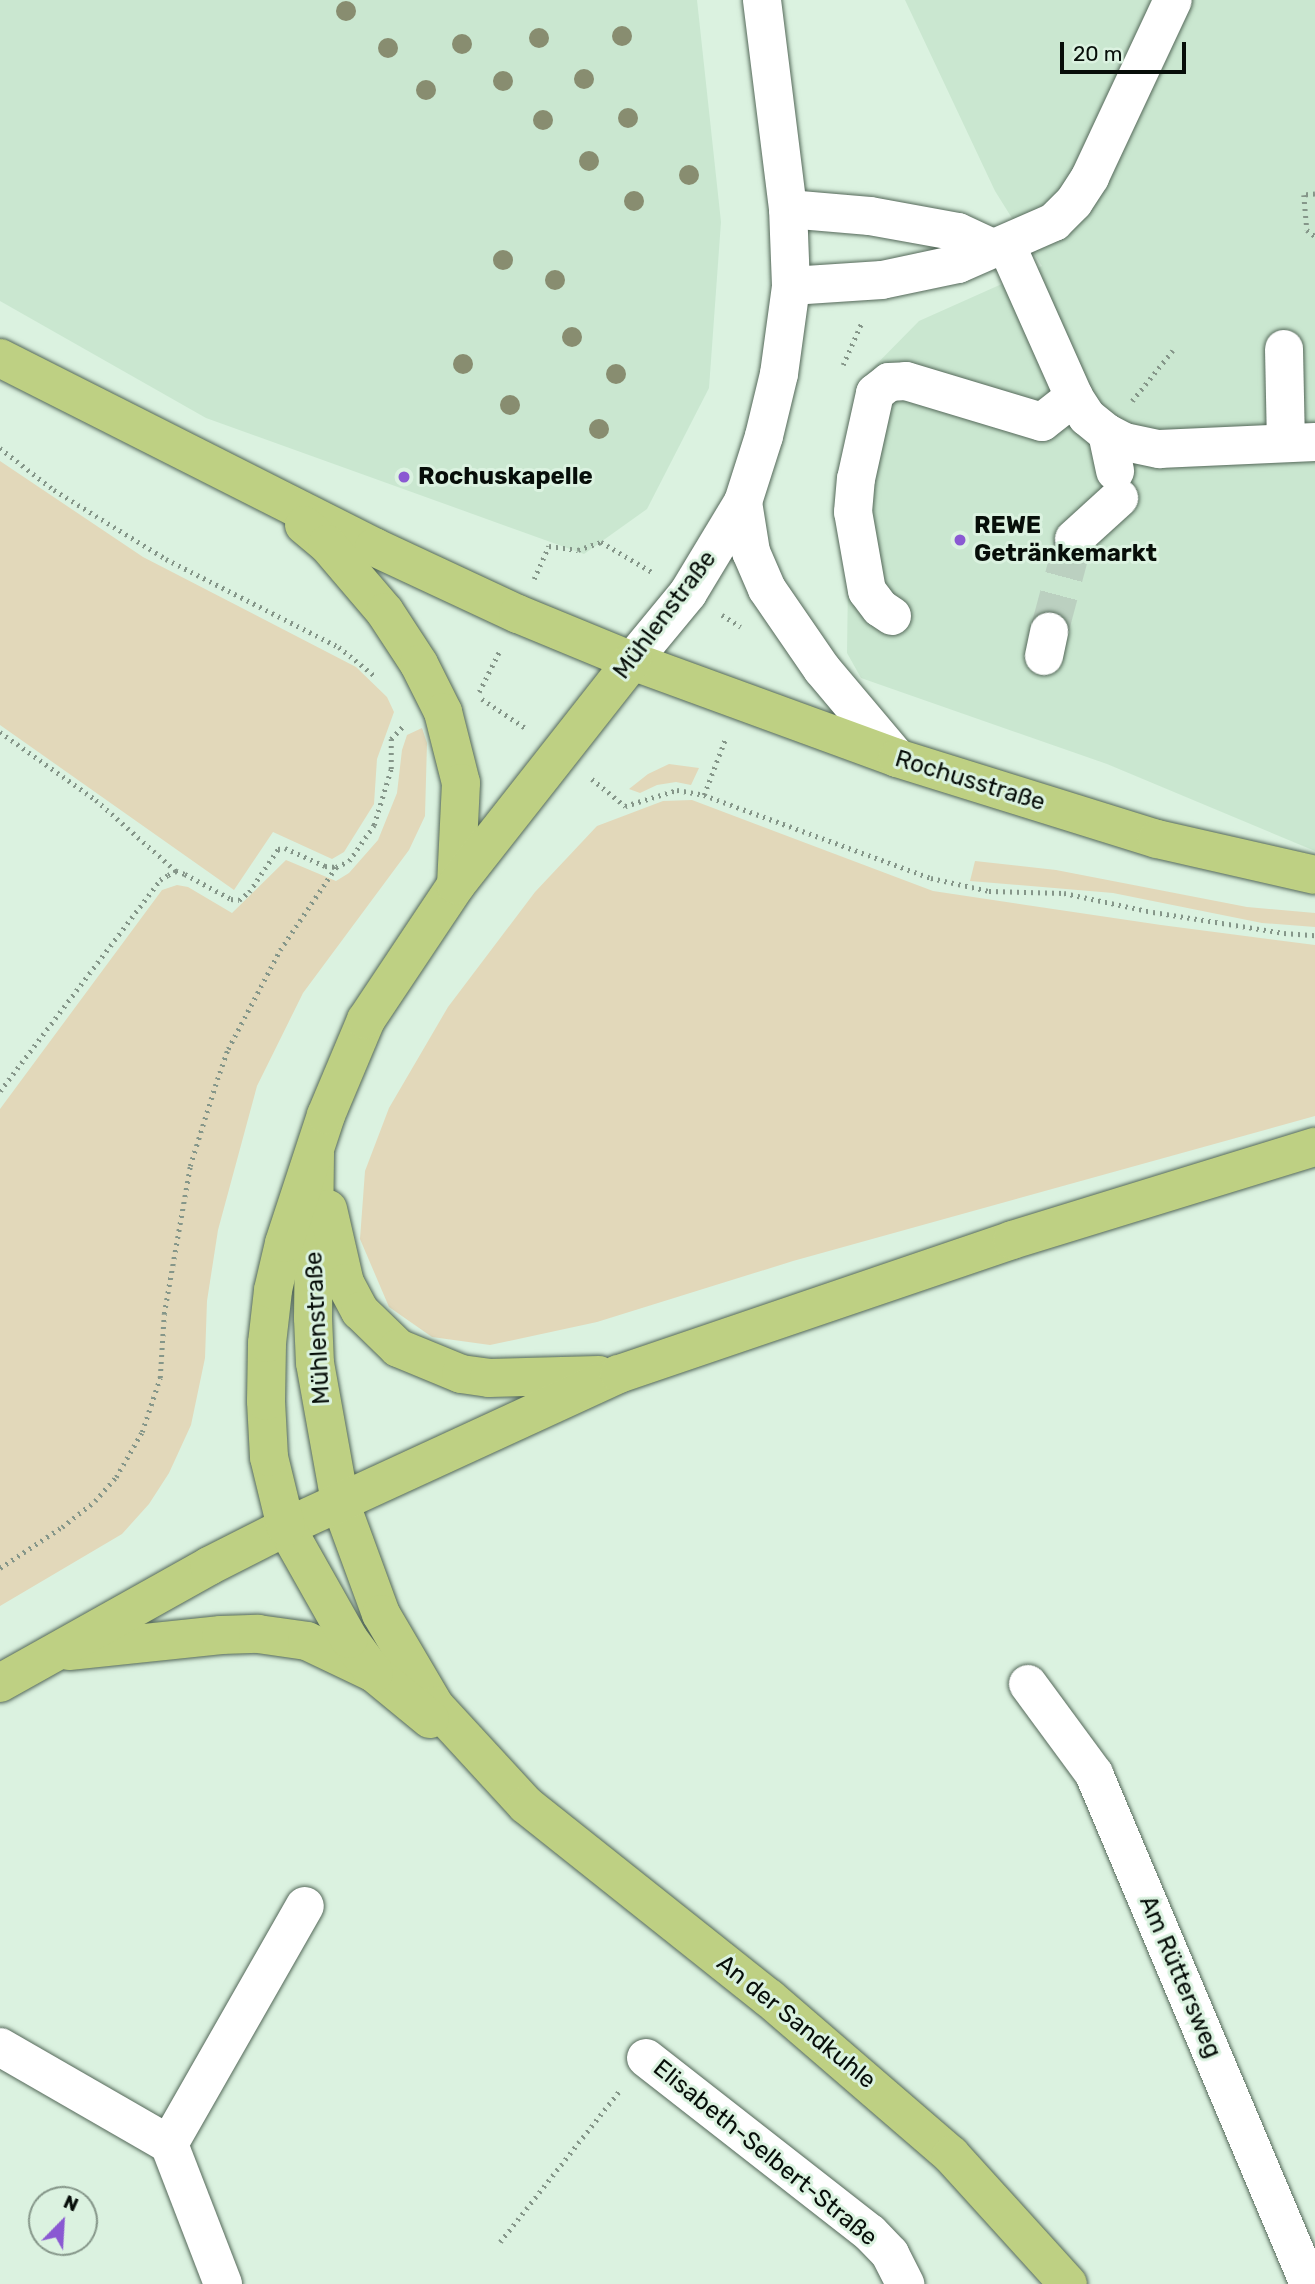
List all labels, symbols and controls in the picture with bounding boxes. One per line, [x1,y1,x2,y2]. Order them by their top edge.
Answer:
scale bar [1063,28,1189,72]
text: 20 m [1073,41,1122,66]
place label: Rochuskapelle [418,463,593,491]
marker: Rochuskapelle [396,469,412,485]
place label: REWE Getränkemarkt [974,512,1157,568]
marker: REWE Getränkemarkt [952,532,968,548]
street label: Mühlenstraße [607,545,723,685]
street label: Rochusstraße [892,745,1048,817]
street label: Mühlenstraße [300,1251,336,1405]
street label: Am Rüttersweg [1133,1892,1227,2062]
street label: An der Sandkuhle [710,1949,882,2095]
street label: Elisabeth-Selbert-Straße [647,2054,883,2252]
north arrow [28,2186,98,2256]
text: N [60,2190,82,2216]

